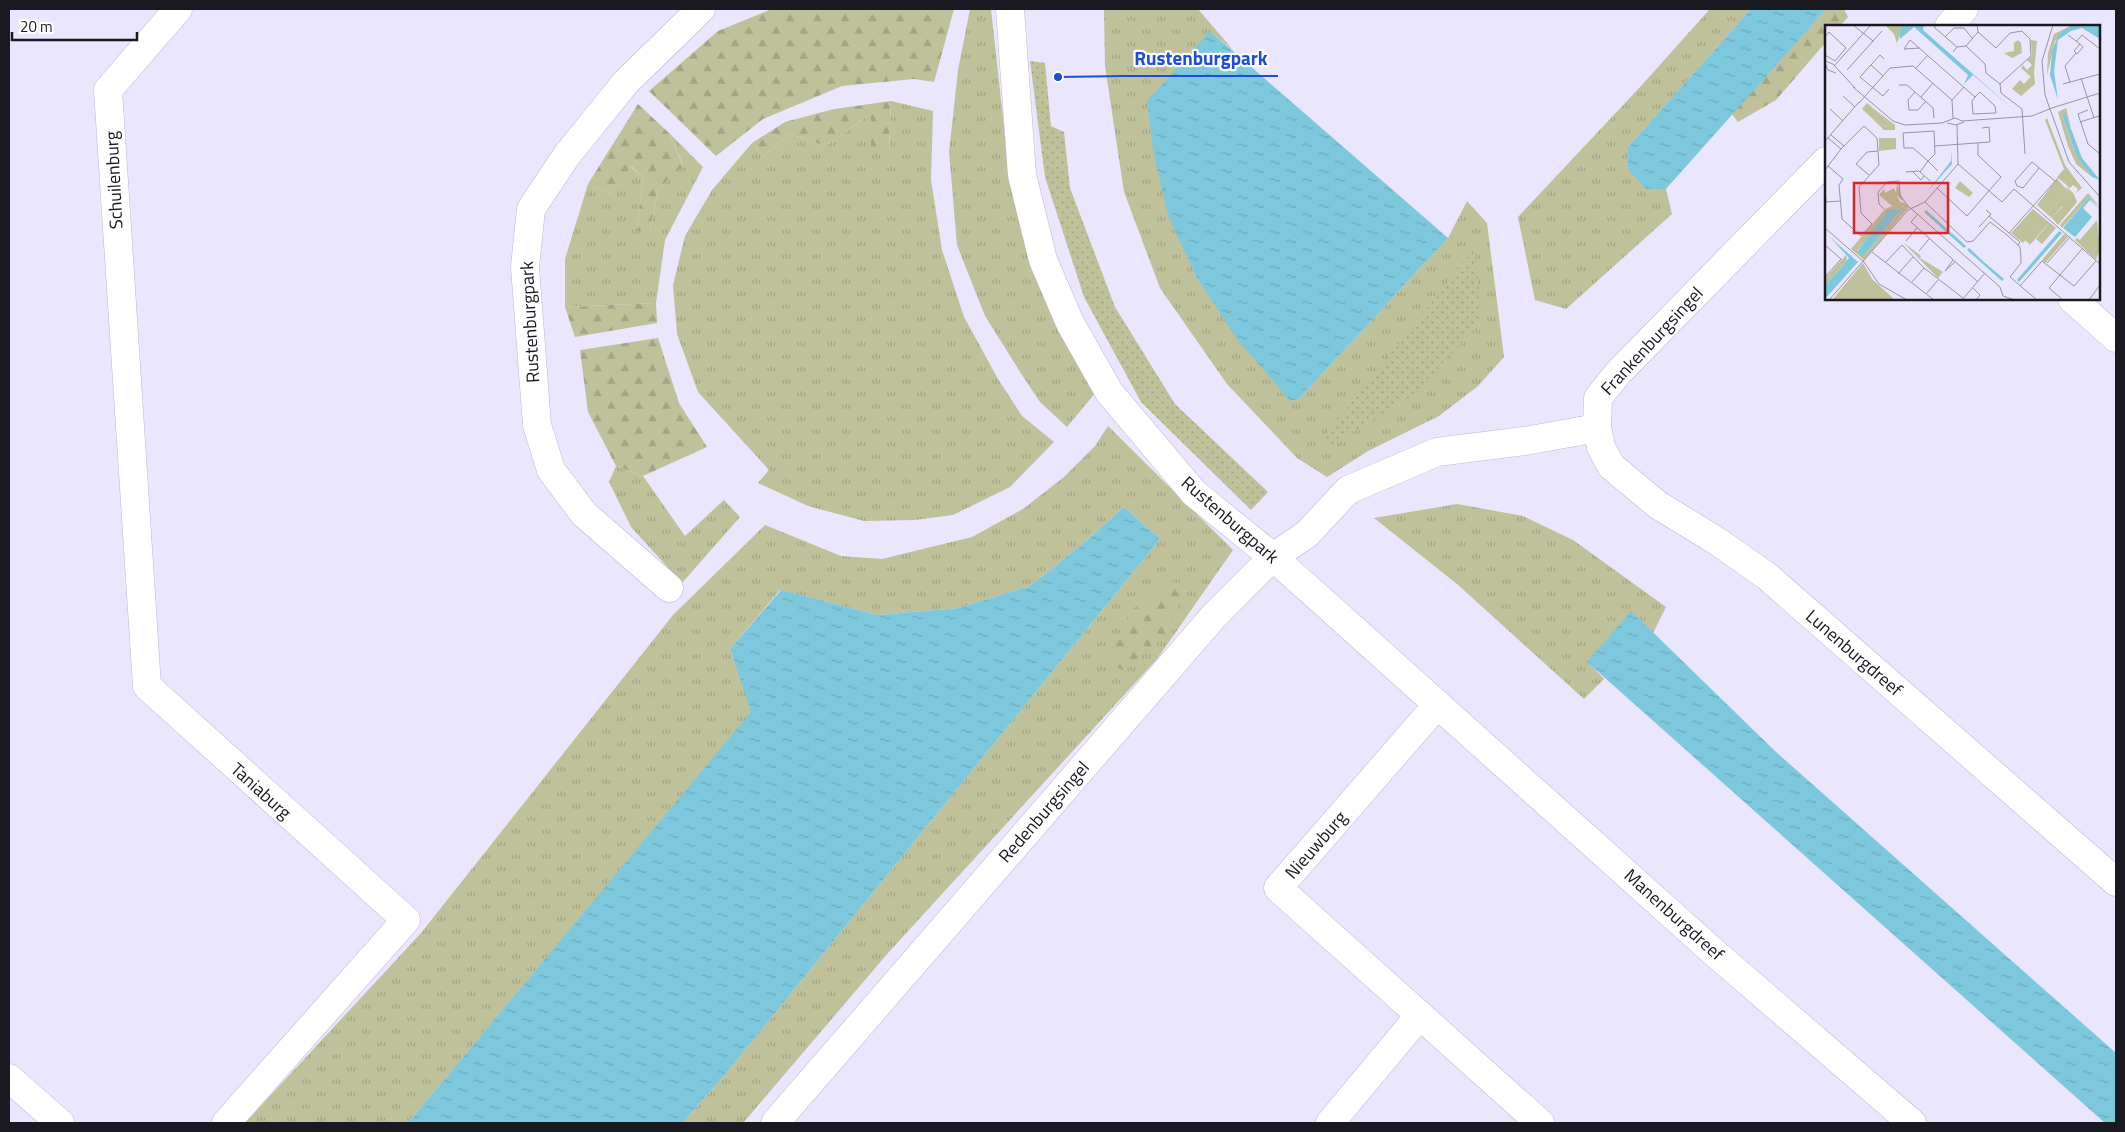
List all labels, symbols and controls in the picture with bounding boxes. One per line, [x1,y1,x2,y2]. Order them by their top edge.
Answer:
scale bar [12,10,138,42]
text: 20 m [20,15,53,38]
inset map [1825,25,2100,300]
callout: Rustenburgpark [1125,42,1278,76]
text: Rustenburgpark [1134,43,1268,72]
street label: Schuilenburg [97,130,130,230]
street label: Rustenburgpark [513,260,546,384]
street label: Frankenburgsingel [1594,280,1709,401]
street label: Rustenburgpark [1176,469,1285,570]
street label: Lunenburgdreef [1800,603,1909,702]
street label: Redenburgsingel [992,755,1096,869]
street label: Taniaburg [225,756,298,825]
street label: Nieuwburg [1278,805,1353,885]
street label: Manenburgdreef [1618,862,1730,967]

